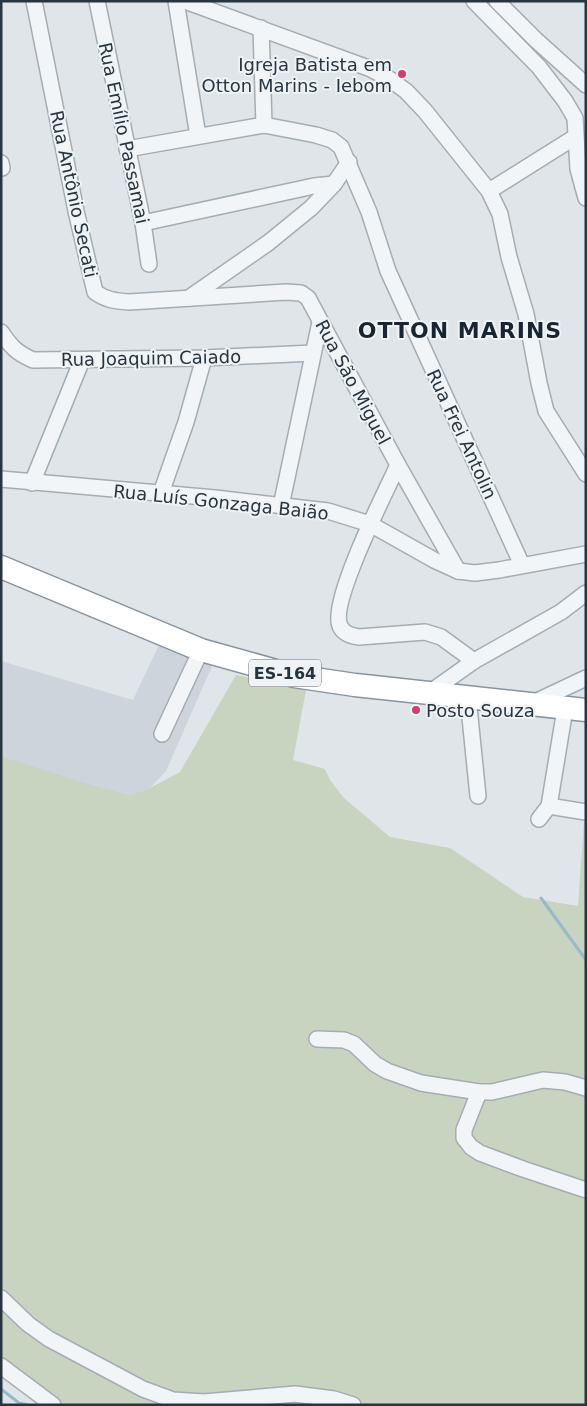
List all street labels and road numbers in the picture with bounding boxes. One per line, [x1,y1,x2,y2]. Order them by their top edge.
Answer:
street label: Rua Emílio Passamai [95,40,153,226]
street label: Rua Antônio Secati [46,109,102,279]
street label: Rua São Miguel [311,316,395,448]
street label: Rua Joaquim Caiado [61,346,241,370]
street label: Rua Frei Antolin [423,366,501,502]
street label: Rua Luís Gonzaga Baião [112,480,330,524]
road number: ES-164 [249,660,321,686]

